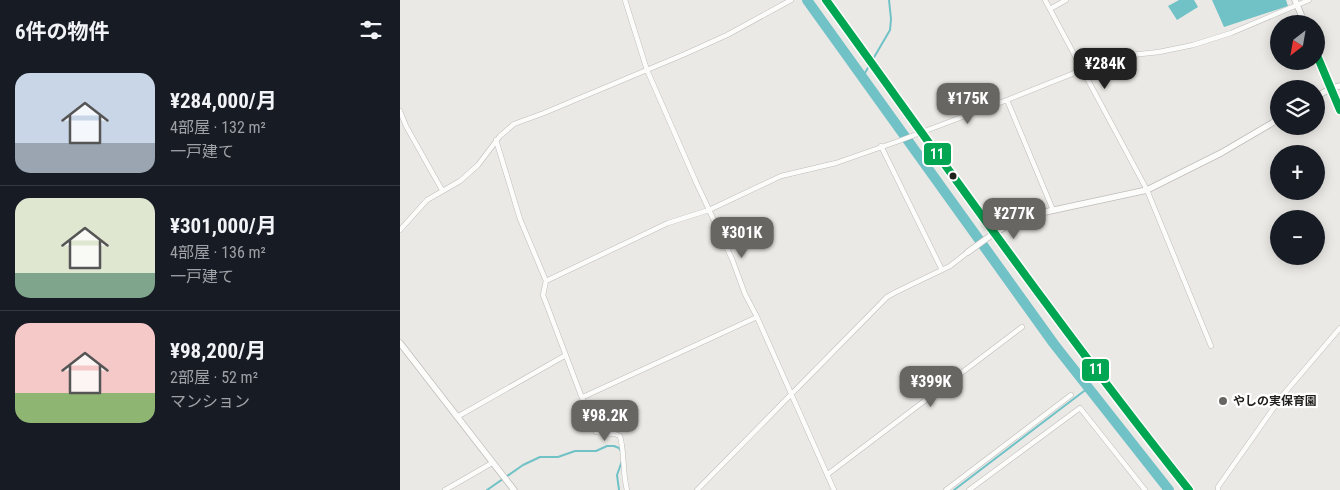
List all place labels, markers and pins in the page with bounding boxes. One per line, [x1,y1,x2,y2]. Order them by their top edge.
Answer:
pin: ¥284K [1070,48,1140,90]
pin: ¥175K [933,82,1003,125]
unlabelled marker [948,171,958,181]
pin: ¥277K [979,198,1049,240]
pin: ¥301K [707,216,777,259]
pin: ¥399K [896,366,966,408]
place label: やしの実保育園 [1233,394,1317,408]
marker: やしの実保育園 [1217,395,1229,407]
pin: ¥98.2K [564,400,646,442]

